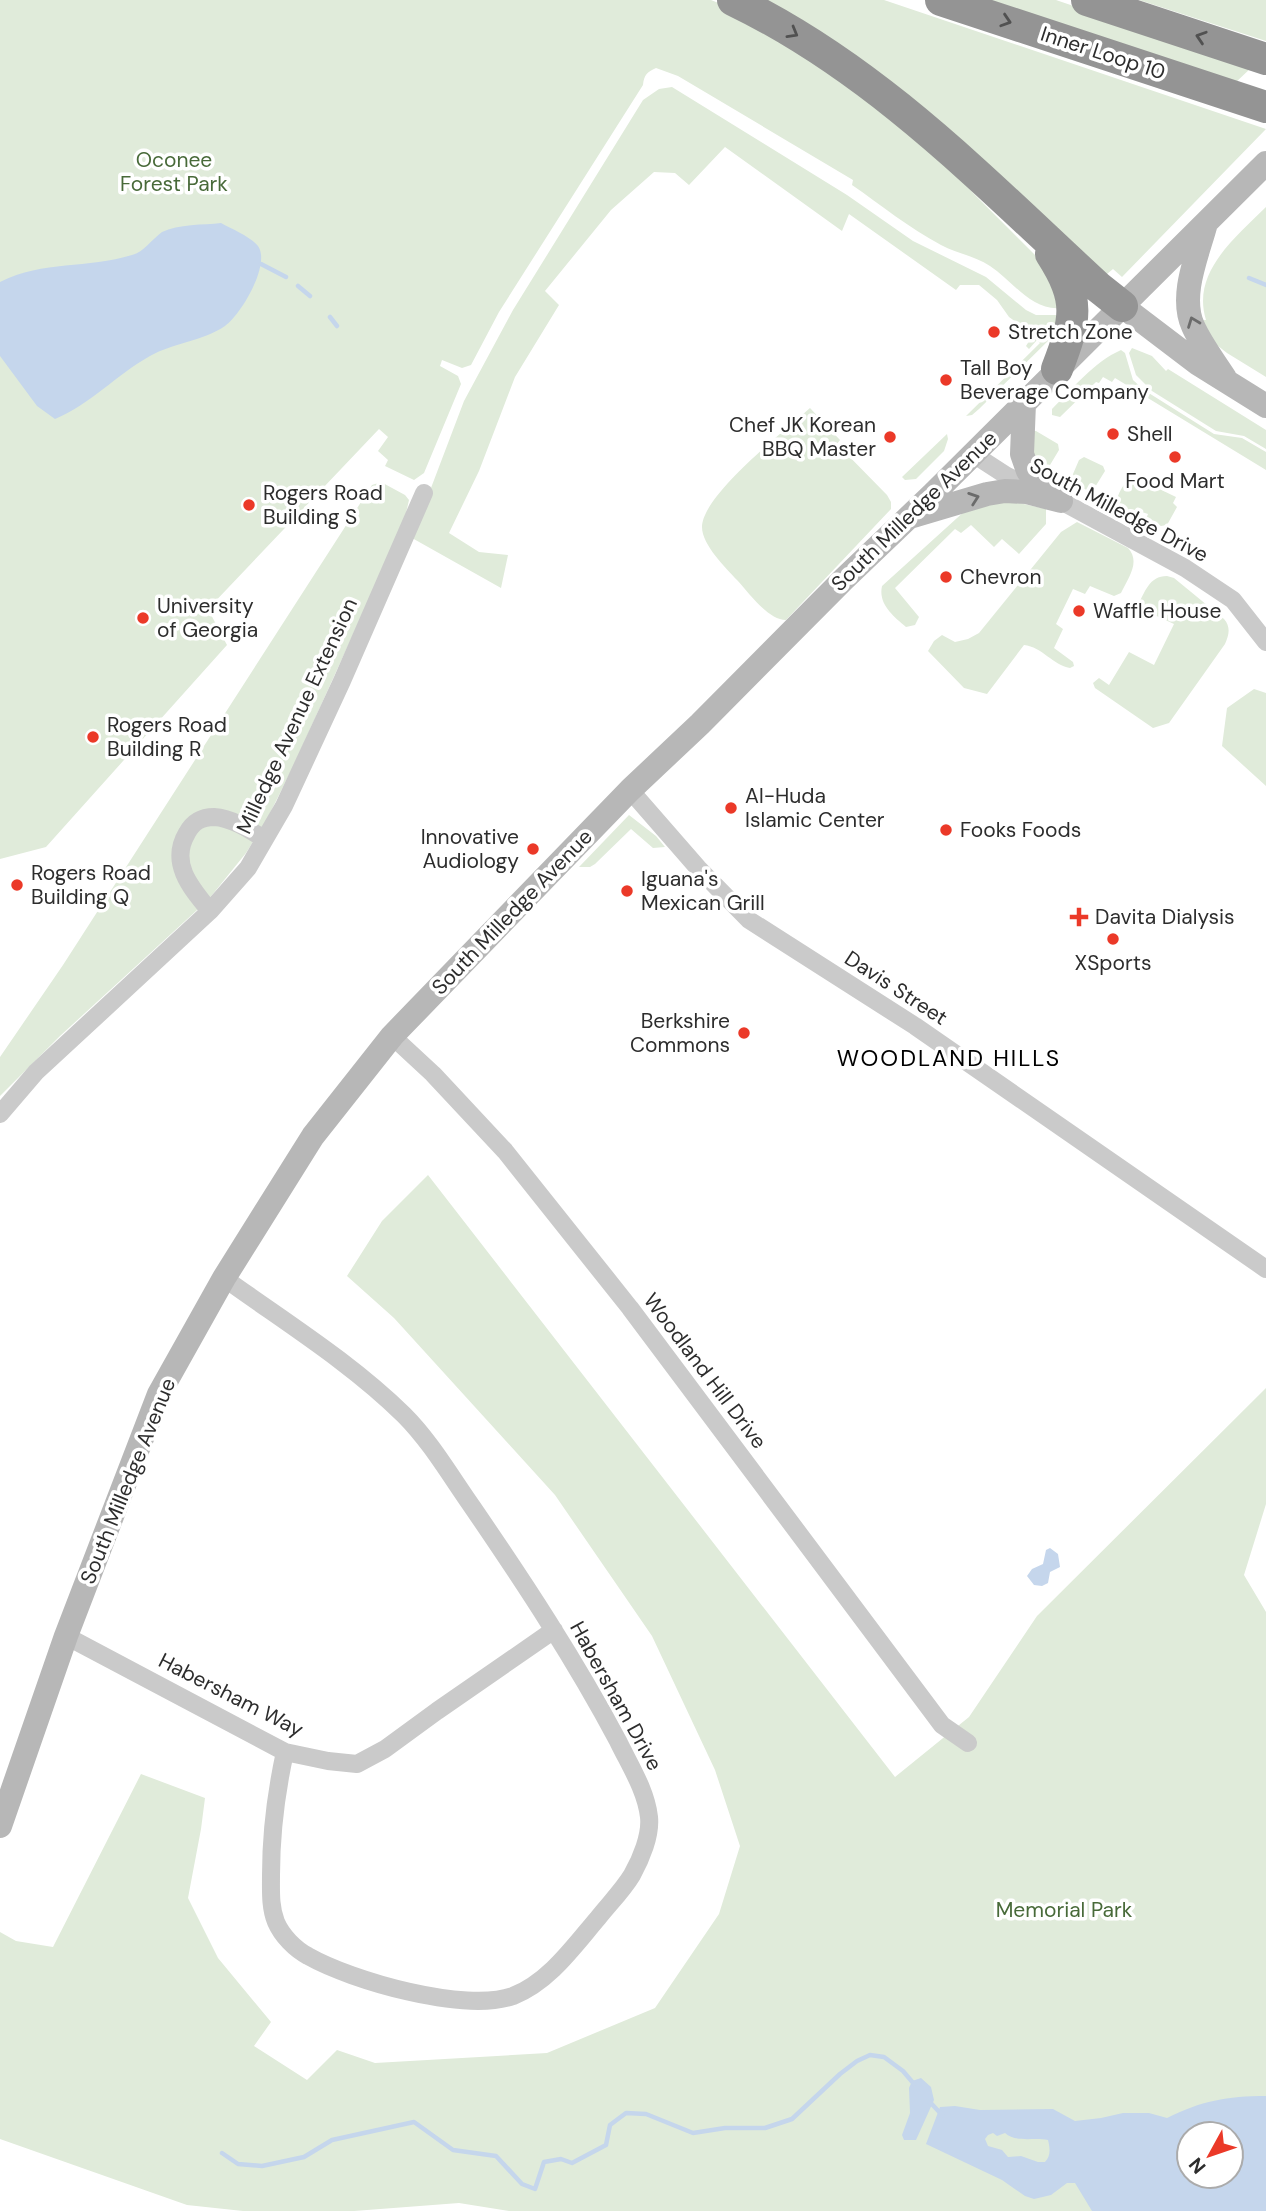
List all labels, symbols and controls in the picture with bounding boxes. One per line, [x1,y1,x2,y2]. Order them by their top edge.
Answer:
one-way arrow [999,13,1011,27]
street label: Inner Loop 10 [1037,20,1169,86]
one-way arrow [786,25,798,38]
one-way arrow [1195,31,1207,46]
park label: Oconee Forest Park [120,146,228,198]
one-way arrow [1187,316,1201,328]
place label: Stretch Zone [1008,318,1133,346]
marker: Stretch Zone [986,324,1002,340]
place label: Tall Boy Beverage Company [960,354,1149,406]
marker: Tall Boy Beverage Company [938,372,954,388]
place label: Chef JK Korean BBQ Master [729,411,876,463]
place label: Shell [1127,420,1173,448]
street label: South Milledge Avenue [825,425,1003,597]
marker: Shell [1105,426,1121,442]
marker: Chef JK Korean BBQ Master [882,429,898,445]
marker: Food Mart [1167,449,1183,465]
street label: South Milledge Drive [1025,451,1213,569]
place label: Food Mart [1125,467,1225,495]
place label: Rogers Road Building S [263,479,383,531]
one-way arrow [968,492,980,506]
marker: Rogers Road Building S [241,497,257,513]
place label: Chevron [960,563,1042,591]
marker: Chevron [938,569,954,585]
place label: University of Georgia [157,592,258,644]
street label: Milledge Avenue Extension [230,594,364,838]
place label: Waffle House [1093,597,1222,625]
marker: Waffle House [1071,603,1087,619]
marker: University of Georgia [135,610,151,626]
place label: Rogers Road Building R [107,711,227,763]
marker: Rogers Road Building R [85,729,101,745]
place label: Al-Huda Islamic Center [745,782,885,834]
marker: Al-Huda Islamic Center [723,800,739,816]
place label: Fooks Foods [960,816,1081,844]
marker: Fooks Foods [938,822,954,838]
place label: Innovative Audiology [421,823,519,875]
street label: South Milledge Avenue [426,823,598,1001]
marker: Innovative Audiology [525,841,541,857]
place label: Rogers Road Building Q [31,859,151,911]
place label: Iguana's Mexican Grill [641,865,765,917]
marker: Rogers Road Building Q [9,877,25,893]
marker: Iguana's Mexican Grill [619,883,635,899]
place label: Davita Dialysis [1095,903,1235,931]
marker: Davita Dialysis [1069,907,1089,927]
marker: XSports [1105,931,1121,947]
street label: Davis Street [839,944,953,1032]
place label: XSports [1075,949,1152,977]
place label: Berkshire Commons [630,1007,730,1059]
marker: Berkshire Commons [736,1025,752,1041]
district label: WOODLAND HILLS [837,1043,1061,1073]
street label: Woodland Hill Drive [637,1287,773,1455]
street label: South Milledge Avenue [74,1374,182,1588]
street label: Habersham Drive [563,1616,669,1776]
street label: Habersham Way [154,1646,308,1744]
park label: Memorial Park [996,1896,1133,1924]
north arrow [1175,2120,1245,2190]
text: N [1183,2152,1211,2179]

